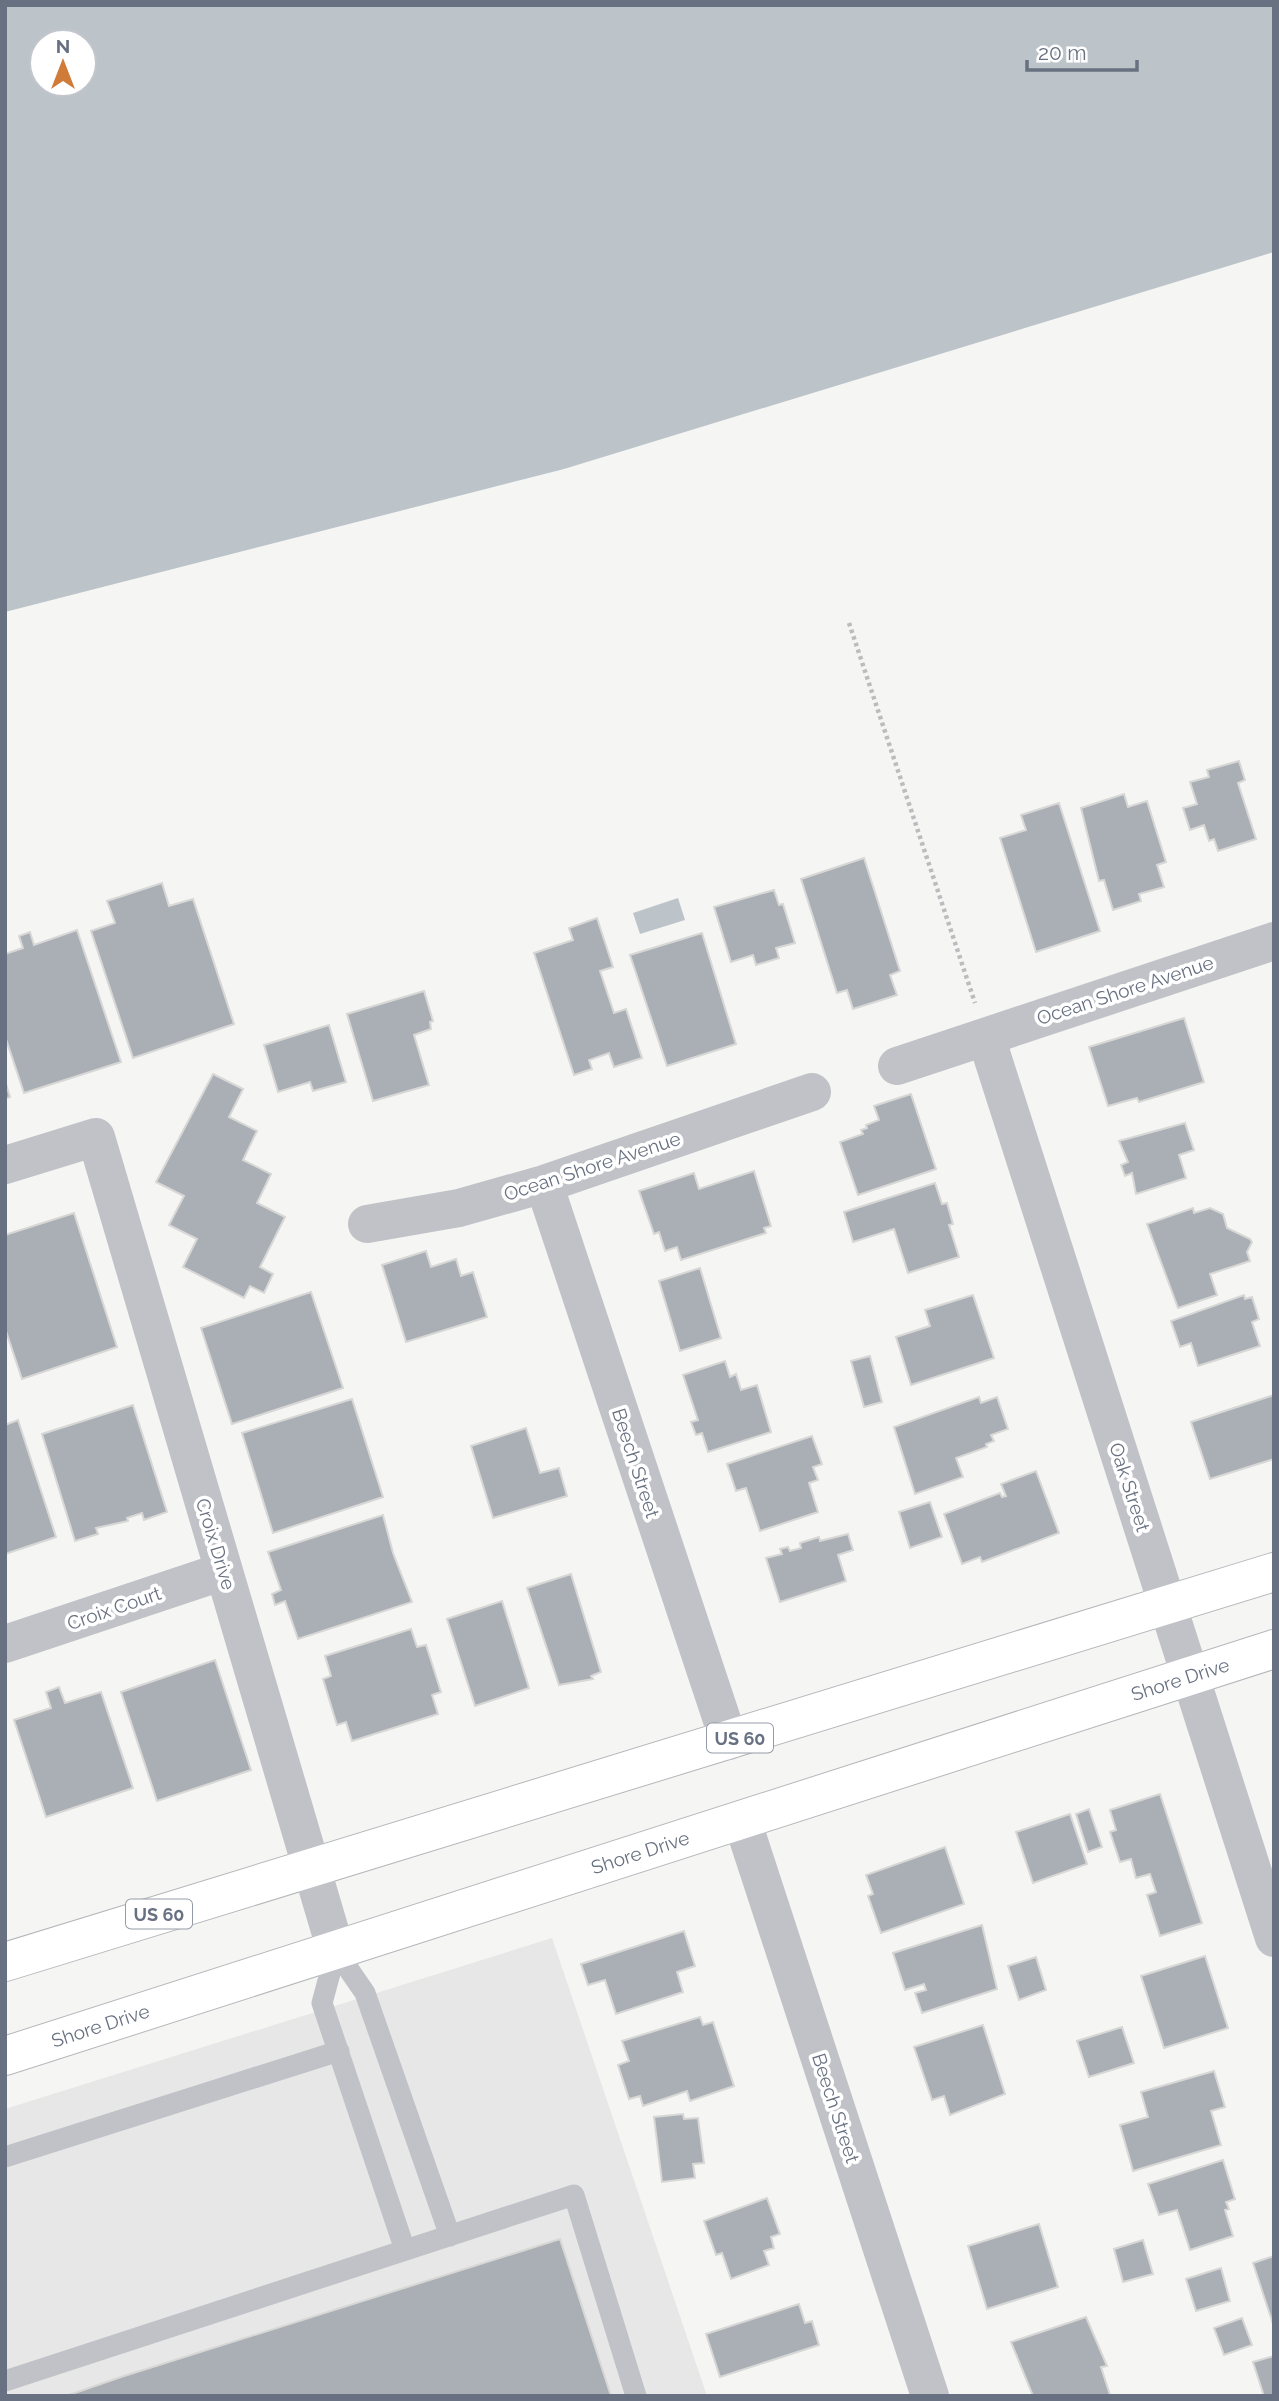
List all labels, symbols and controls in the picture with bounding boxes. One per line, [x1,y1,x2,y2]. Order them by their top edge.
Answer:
north arrow [28,28,98,98]
scale bar [1027,28,1137,72]
text: N [56,35,70,57]
text: 20 m [1038,40,1086,65]
street label: Ocean Shore Avenue [1034,951,1216,1029]
street label: Ocean Shore Avenue [501,1127,683,1205]
street label: Beech Street [608,1405,664,1521]
street label: Oak Street [1105,1440,1155,1535]
street label: Croix Drive [192,1496,240,1592]
street label: Croix Court [64,1581,164,1634]
street label: Shore Drive [1128,1653,1232,1705]
road number: US 60 [707,1723,773,1752]
street label: Shore Drive [588,1826,692,1878]
road number: US 60 [126,1900,192,1928]
street label: Shore Drive [48,1999,152,2051]
street label: Beech Street [808,2050,864,2166]

